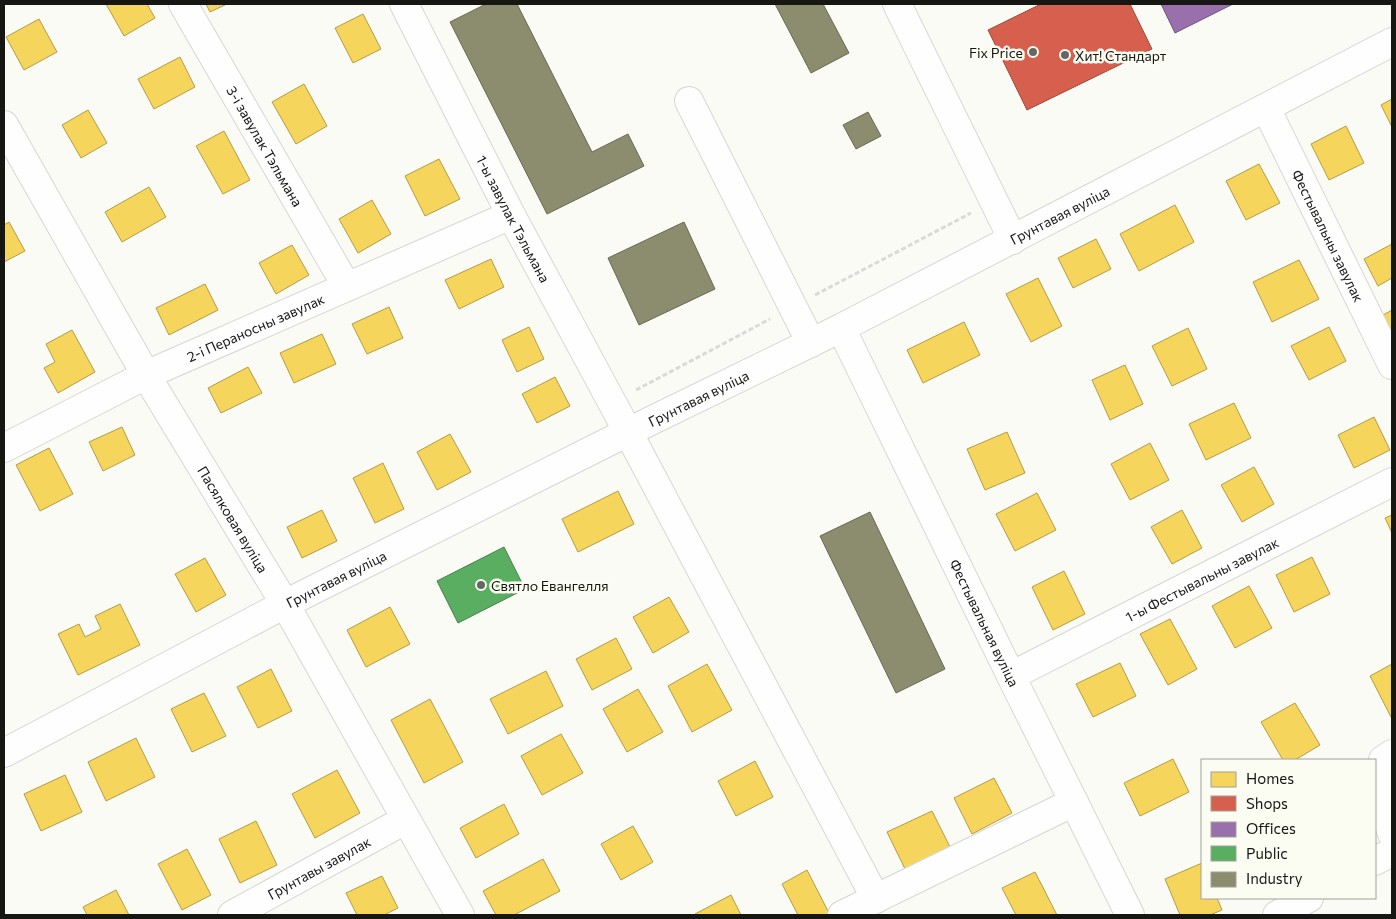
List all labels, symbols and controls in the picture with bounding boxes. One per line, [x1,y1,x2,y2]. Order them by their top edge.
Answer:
place label: Fix Price [969,44,1023,61]
marker: Fix Price [1027,46,1039,58]
place label: Хит! Стандарт [1075,47,1167,64]
marker: Хит! Стандарт [1059,49,1071,61]
street label: 3-і завулак Тэльмана [224,82,307,209]
street label: 1-ы завулак Тэльмана [473,152,554,285]
street label: Фестывальны завулак [1289,167,1368,305]
street label: Грунтавая вуліца [1007,182,1112,247]
street label: 2-і Пераносны завулак [184,289,327,365]
street label: Грунтавая вуліца [645,366,751,429]
street label: Пасялковая вуліца [195,463,272,575]
street label: 1-ы Фестывальны завулак [1122,533,1282,625]
street label: Грунтавая вуліца [283,546,389,611]
street label: Фестывальная вуліца [947,556,1023,689]
place label: Святло Евангелля [491,577,609,594]
marker: Святло Евангелля [475,579,487,591]
legend [1201,759,1376,899]
text: Homes [1246,769,1294,787]
text: Shops [1246,794,1288,812]
text: Offices [1246,819,1296,837]
street label: Грунтавы завулак [264,832,374,903]
text: Public [1246,844,1288,862]
text: Industry [1246,869,1303,887]

